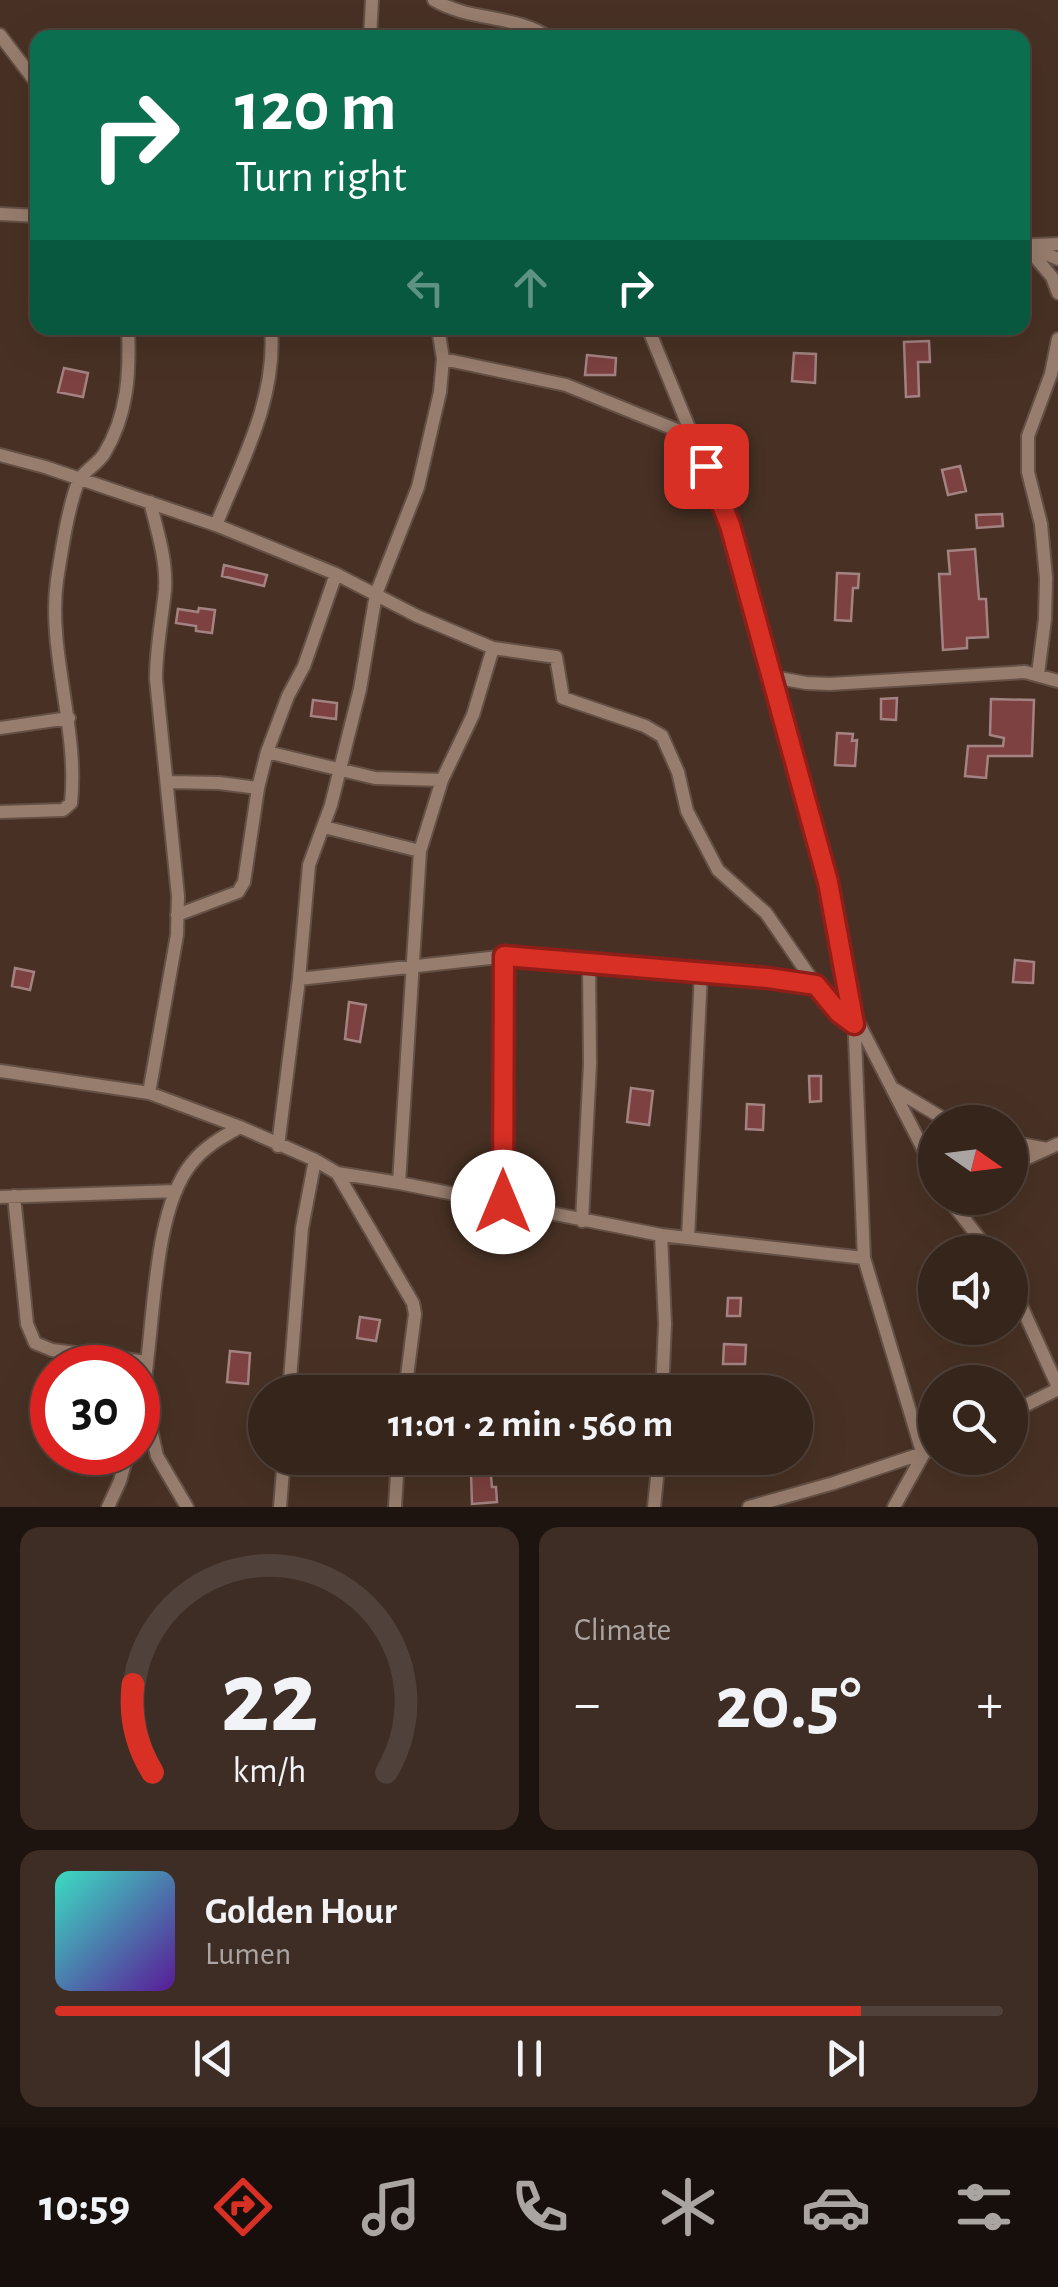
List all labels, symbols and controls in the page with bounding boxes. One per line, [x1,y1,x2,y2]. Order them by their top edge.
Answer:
icon: right [70,70,200,200]
text: 120 m [235,73,397,143]
text: Turn right [235,155,407,200]
icon: left [398,260,453,315]
icon: ahead [503,260,558,315]
icon: right [608,260,663,315]
pin [664,424,749,509]
icon: arrive [679,439,734,494]
north arrow [918,1105,1028,1215]
map controls [918,1105,1028,1475]
position arrow [451,1150,555,1254]
button: sound [918,1235,1028,1345]
speed limit sign: 30 [30,1345,160,1475]
button: search [918,1365,1028,1475]
text: 11:01 · 2 min · 560 m [388,1406,673,1444]
text: Climate [574,1614,671,1646]
text: 22 [221,1647,318,1751]
text: 20.5° [716,1667,861,1742]
text: − [574,1677,600,1732]
text: + [977,1677,1003,1732]
text: km/h [233,1753,306,1789]
text: Golden Hour [205,1893,397,1931]
text: Lumen [205,1938,291,1970]
icon: previous [186,2031,241,2086]
icon: pause [502,2031,557,2086]
icon: next [818,2031,873,2086]
icon: directions [208,2172,278,2242]
icon: music [356,2172,426,2242]
icon: phone [505,2172,575,2242]
icon: climate [653,2172,723,2242]
icon: car [801,2172,871,2242]
icon: filters [949,2172,1019,2242]
text: 10:59 [39,2184,130,2229]

